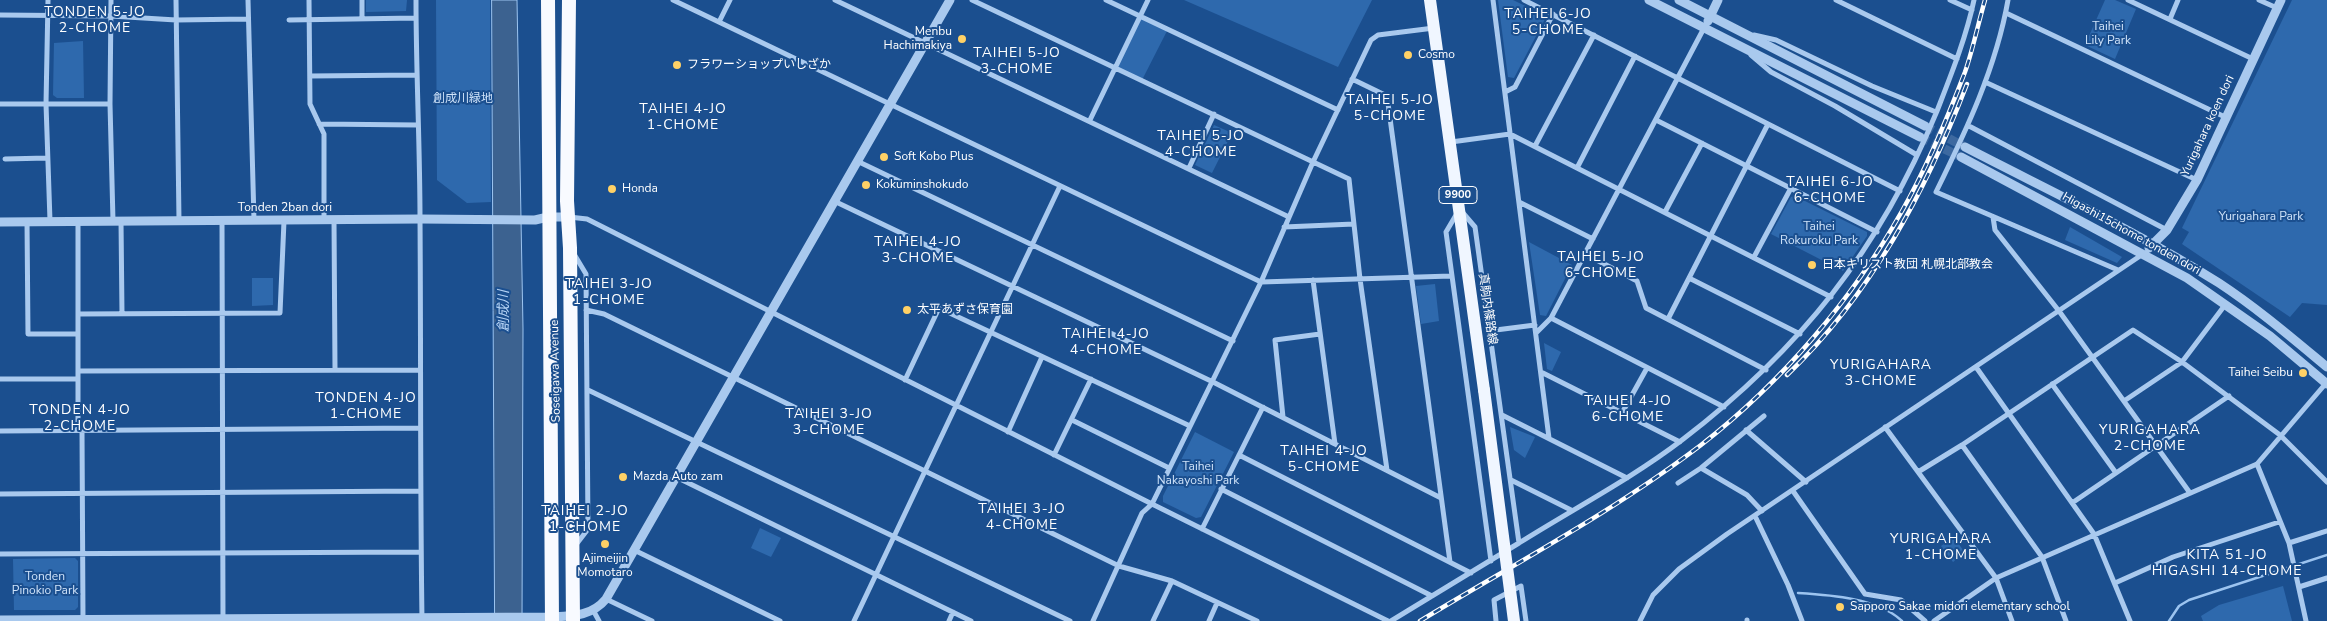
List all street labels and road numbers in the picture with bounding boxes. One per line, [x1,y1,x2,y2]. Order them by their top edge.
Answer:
street label: Yurigahara koen dori [2178,73,2238,179]
road number: 9900 [1439,186,1477,204]
street label: Higashi15chome tonden dori [2059,190,2203,278]
street label: Tonden 2ban dori [238,201,332,215]
street label: 真駒内篠路線 [1475,272,1499,346]
street label: Soseigawa Avenue [548,320,564,422]

